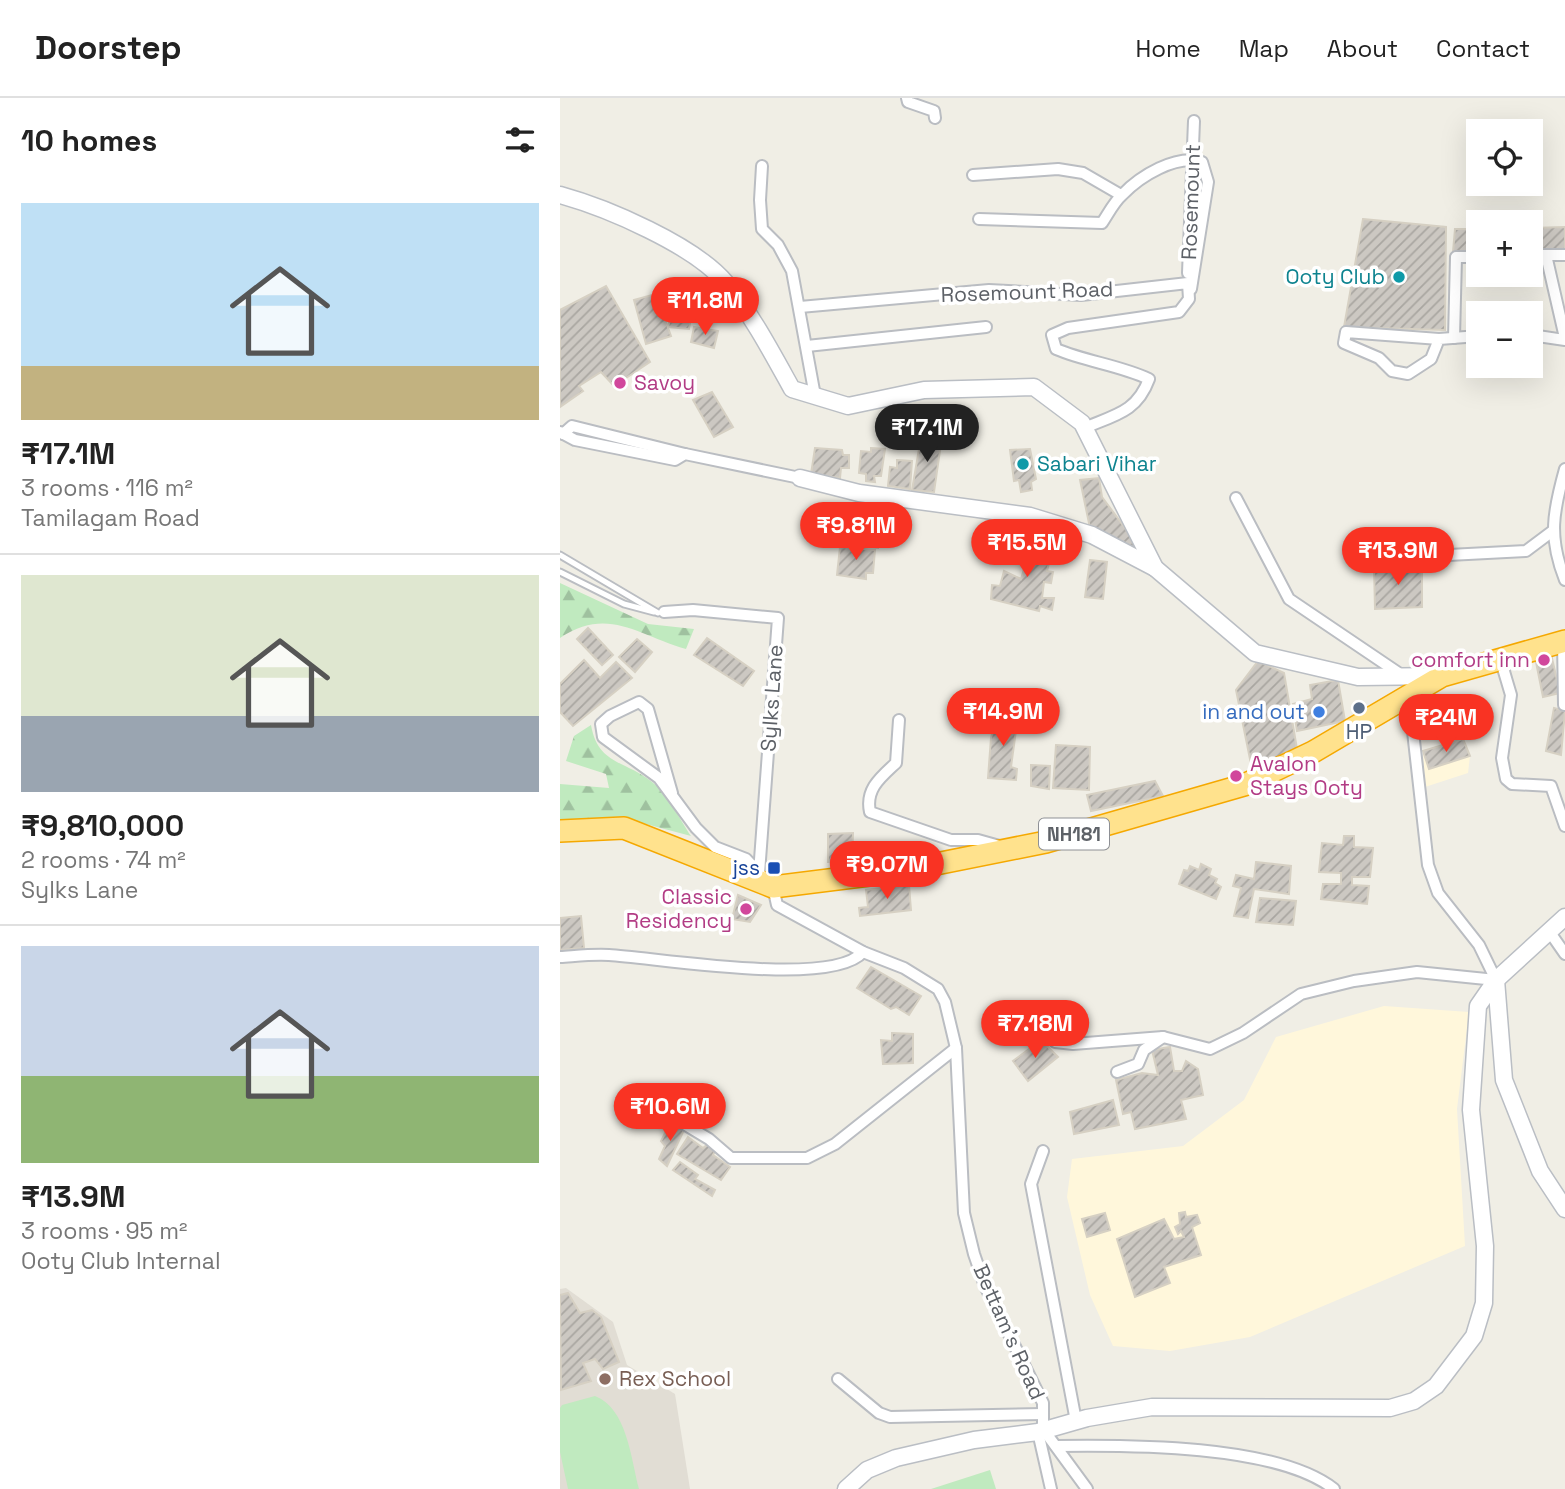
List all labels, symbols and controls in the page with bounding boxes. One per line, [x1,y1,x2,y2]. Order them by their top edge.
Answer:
text: Doorstep [35,27,182,69]
text: Home [1135,33,1201,64]
text: Map [1239,33,1289,64]
text: About [1327,33,1398,64]
text: Contact [1436,33,1530,64]
map controls [1466,119,1543,378]
button: locate [1466,119,1543,196]
text: 10 homes [21,121,157,160]
icon: filters [501,121,539,159]
street label: Rosemount [1175,144,1206,260]
button: + [1466,210,1543,287]
icon: home [217,248,343,374]
place label: Ooty Club [1285,263,1385,290]
marker: Ooty Club [1391,269,1407,285]
street label: Rosemount Road [940,275,1114,308]
pin: ₹11.8M [648,278,762,337]
text: ₹11.8M [667,285,743,315]
button: − [1466,301,1543,378]
place label: Savoy [634,369,695,396]
marker: Savoy [612,375,628,391]
pin: ₹17.1M [870,404,984,464]
text: ₹17.1M [891,412,963,442]
text: ₹17.1M [21,434,115,473]
place label: Sabari Vihar [1037,450,1157,477]
marker: Sabari Vihar [1015,456,1031,472]
text: 3 rooms · 116 m² [21,473,193,503]
text: Tamilagam Road [21,503,200,533]
pin: ₹9.81M [799,503,913,562]
text: ₹9.81M [816,510,896,540]
pin: ₹15.5M [970,519,1084,579]
text: ₹15.5M [987,527,1067,557]
pin: ₹13.9M [1341,528,1455,587]
text: ₹13.9M [1358,535,1438,565]
icon: home [217,620,343,746]
street label: Sylks Lane [754,644,789,752]
place label: comfort inn [1411,646,1530,673]
marker: comfort inn [1536,652,1552,668]
pin: ₹14.9M [946,688,1060,748]
pin: ₹24M [1405,694,1487,754]
text: ₹14.9M [963,696,1043,726]
place label: in and out [1202,698,1305,725]
marker: HP [1351,700,1367,716]
text: ₹24M [1415,702,1477,732]
marker: in and out [1311,704,1327,720]
place label: HP [1346,718,1372,745]
place label: Avalon Stays Ooty [1250,750,1363,801]
marker: Avalon Stays Ooty [1228,768,1244,784]
text: ₹9,810,000 [21,806,184,845]
road number: NH181 [1039,818,1109,849]
pin: ₹9.07M [830,842,944,901]
text: 2 rooms · 74 m² [21,845,186,875]
text: ₹9.07M [846,849,928,879]
place label: jss [732,854,760,881]
marker: jss [766,860,782,876]
text: Sylks Lane [21,875,138,905]
place label: Classic Residency [626,883,732,934]
marker: Classic Residency [738,901,754,917]
icon: home [217,991,343,1117]
pin: ₹7.18M [978,1000,1092,1060]
text: ₹7.18M [997,1008,1073,1038]
pin: ₹10.6M [613,1084,727,1143]
text: ₹10.6M [630,1091,710,1121]
text: ₹13.9M [21,1177,125,1216]
text: 3 rooms · 95 m² [21,1216,187,1246]
text: Ooty Club Internal [21,1246,221,1276]
street label: Bettam's Road [968,1260,1051,1404]
place label: Rex School [619,1365,731,1392]
marker: Rex School [597,1371,613,1387]

